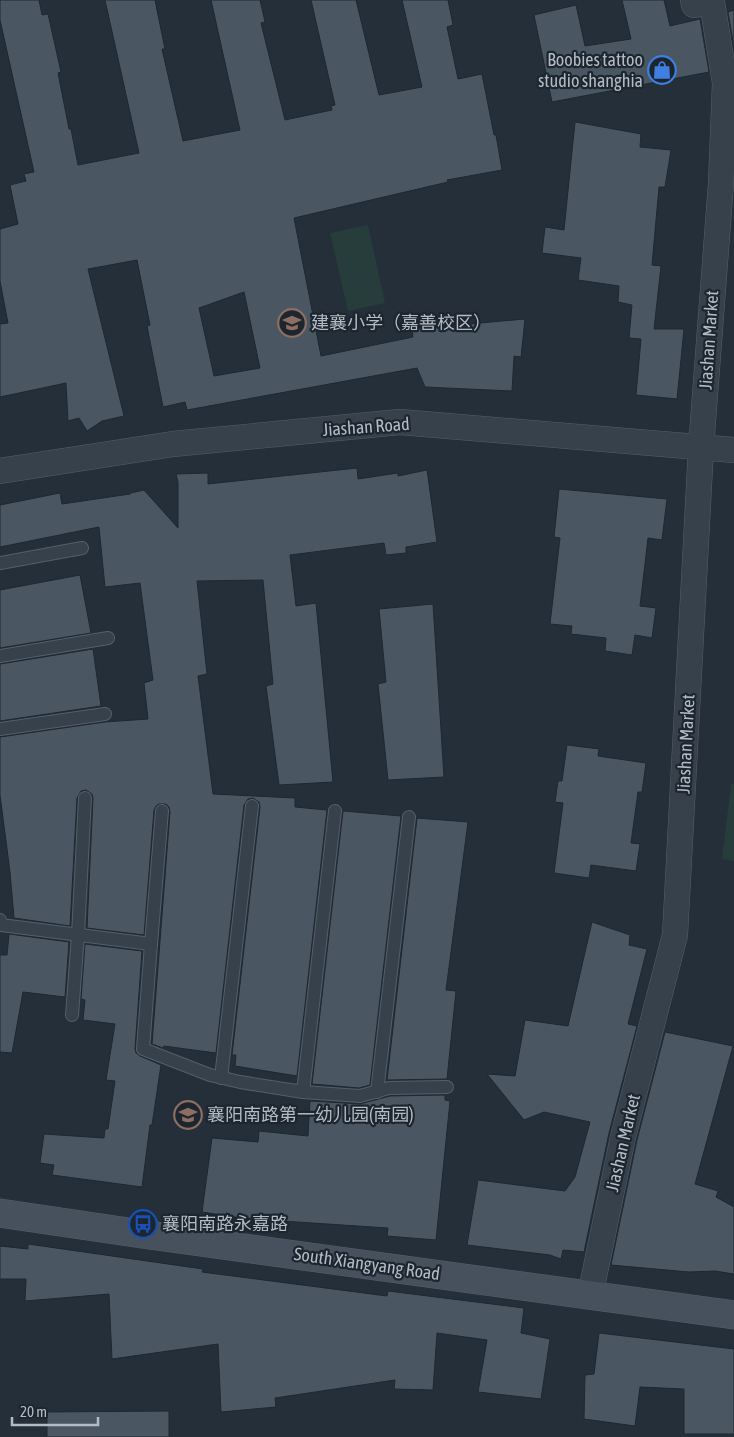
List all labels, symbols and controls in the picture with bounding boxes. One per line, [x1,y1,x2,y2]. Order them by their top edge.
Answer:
place label: Boobies tattoo studio shanghia [538,49,643,91]
shop icon: Boobies tattoo studio shanghia [647,55,677,85]
street label: Jiashan Market [695,290,722,390]
school or university icon: 建襄小学（嘉善校区） [277,308,307,338]
place label: 建襄小学（嘉善校区） [311,312,491,333]
street label: Jiashan Road [322,413,410,440]
street label: Jiashan Market [672,694,699,794]
street label: Jiashan Market [601,1092,644,1194]
school or university icon: 襄阳南路第一幼儿园(南园) [173,1100,203,1130]
place label: 襄阳南路第一幼儿园(南园) [207,1104,414,1125]
bus stop icon: 襄阳南路永嘉路 [128,1209,158,1239]
place label: 襄阳南路永嘉路 [162,1213,288,1234]
street label: South Xiangyang Road [293,1243,441,1284]
scale bar [12,1394,99,1426]
text: 20 m [20,1403,47,1420]

